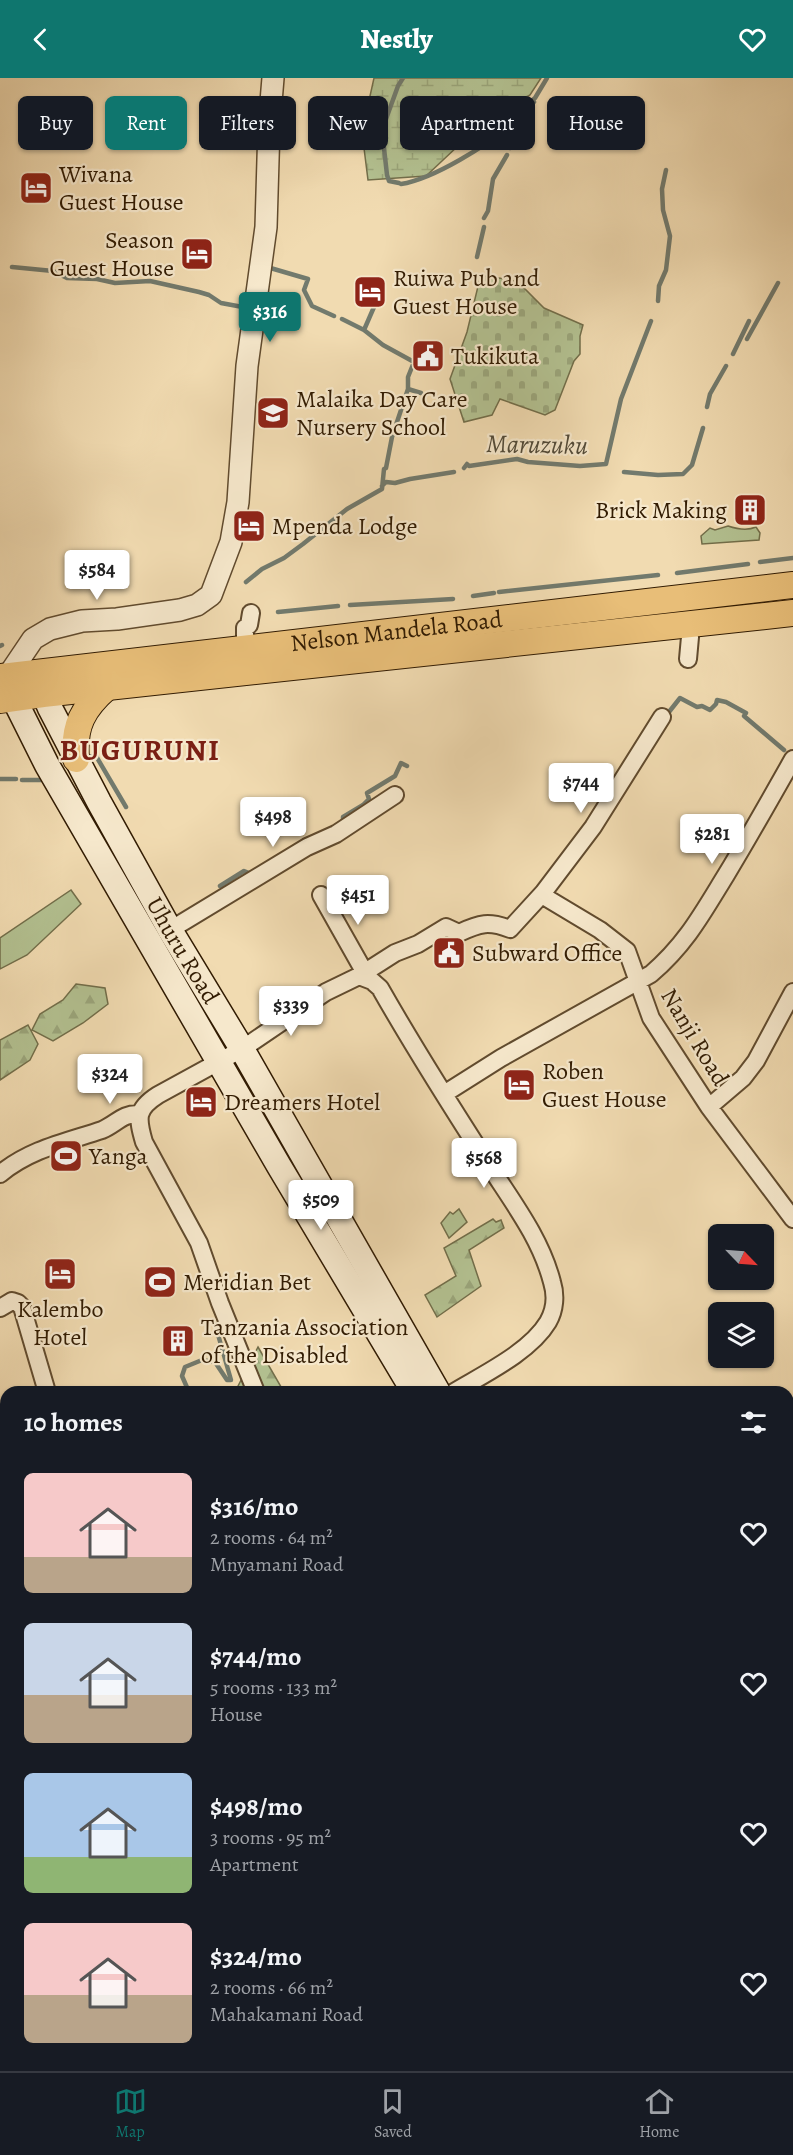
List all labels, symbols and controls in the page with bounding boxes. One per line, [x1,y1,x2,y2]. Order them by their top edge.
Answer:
text: Nestly [360,21,433,57]
icon: back [24,23,57,56]
icon: heart [736,23,769,56]
chip: Buy [18,96,93,150]
chip: Rent [105,96,187,150]
chip: Filters [199,96,296,150]
chip: New [308,96,388,150]
chip: Apartment [400,96,535,150]
chip: House [547,96,645,150]
place label: Wivana Guest House [58,158,184,218]
hotel icon: Wivana Guest House [18,170,54,206]
place label: Season Guest House [49,224,174,284]
hotel icon: Season Guest House [179,236,215,272]
place label: Ruiwa Pub and Guest House [393,262,540,322]
hotel icon: Ruiwa Pub and Guest House [352,274,388,310]
pin: $316 [234,292,306,343]
text: $316 [253,298,287,325]
public building icon: Tukikuta [410,338,446,374]
place label: Tukikuta [451,340,540,372]
place label: Malaika Day Care Nursery School [296,383,467,443]
school or university icon: Malaika Day Care Nursery School [255,395,291,431]
water label: Maruzuku [486,426,588,463]
building icon: Brick Making [732,492,768,528]
place label: Brick Making [595,494,727,526]
hotel icon: Mpenda Lodge [231,508,267,544]
place label: Mpenda Lodge [272,510,418,542]
pin: $584 [61,550,133,601]
text: $584 [79,556,115,583]
street label: Nelson Mandela Road [289,603,504,659]
district label: BUGURUNI [59,730,221,770]
pin: $744 [545,763,617,814]
text: $744 [563,769,599,796]
pin: $498 [237,797,309,848]
text: $498 [254,803,292,830]
pin: $281 [676,814,748,865]
text: $281 [694,820,730,847]
pin: $451 [322,875,394,926]
text: $451 [341,881,375,908]
street label: Uhuru Road [139,891,227,1010]
public building icon: Subward Office [431,935,467,971]
place label: Subward Office [472,937,622,969]
street label: Nanji Road [653,982,737,1092]
pin: $339 [255,986,327,1037]
text: $339 [273,992,309,1019]
pin: $324 [74,1054,146,1105]
place label: Roben Guest House [542,1055,667,1115]
text: $324 [92,1060,128,1087]
hotel icon: Roben Guest House [501,1067,537,1103]
hotel icon: Dreamers Hotel [183,1084,219,1120]
place label: Dreamers Hotel [224,1086,380,1118]
sports icon: Yanga [48,1138,84,1174]
pin: $568 [448,1138,520,1189]
place label: Yanga [88,1140,149,1172]
text: $568 [466,1144,502,1171]
pin: $509 [285,1180,357,1231]
text: $509 [302,1186,340,1213]
north arrow [708,1224,774,1290]
map controls [708,1224,774,1368]
hotel icon: Kalembo Hotel [42,1256,78,1292]
sports icon: Meridian Bet [142,1264,178,1300]
place label: Meridian Bet [183,1266,311,1298]
place label: Kalembo Hotel [17,1293,103,1353]
button: layers [708,1302,774,1368]
place label: Tanzania Association of the Disabled [201,1311,409,1371]
building icon: Tanzania Association of the Disabled [160,1323,196,1359]
text: 10 homes [24,1405,123,1440]
icon: filters [737,1406,770,1439]
text: $316/mo [210,1489,299,1524]
icon: home [72,1497,144,1569]
icon: heart [737,1517,770,1550]
text: 2 rooms · 64 m² [210,1524,333,1551]
text: Mnyamani Road [210,1551,343,1578]
text: $744/mo [210,1639,301,1674]
icon: home [72,1647,144,1719]
icon: heart [737,1667,770,1700]
text: 5 rooms · 133 m² [210,1674,337,1701]
text: House [210,1701,262,1728]
text: $498/mo [210,1789,303,1824]
icon: home [72,1797,144,1869]
icon: heart [737,1817,770,1850]
text: 3 rooms · 95 m² [210,1824,331,1851]
text: Apartment [210,1851,299,1878]
text: $324/mo [210,1939,302,1974]
icon: home [72,1947,144,2019]
icon: heart [737,1967,770,2000]
text: 2 rooms · 66 m² [210,1974,333,2001]
text: Mahakamani Road [210,2001,363,2028]
tab: Map [114,2085,147,2143]
tab: Saved [374,2085,412,2143]
tab: Home [639,2085,679,2143]

